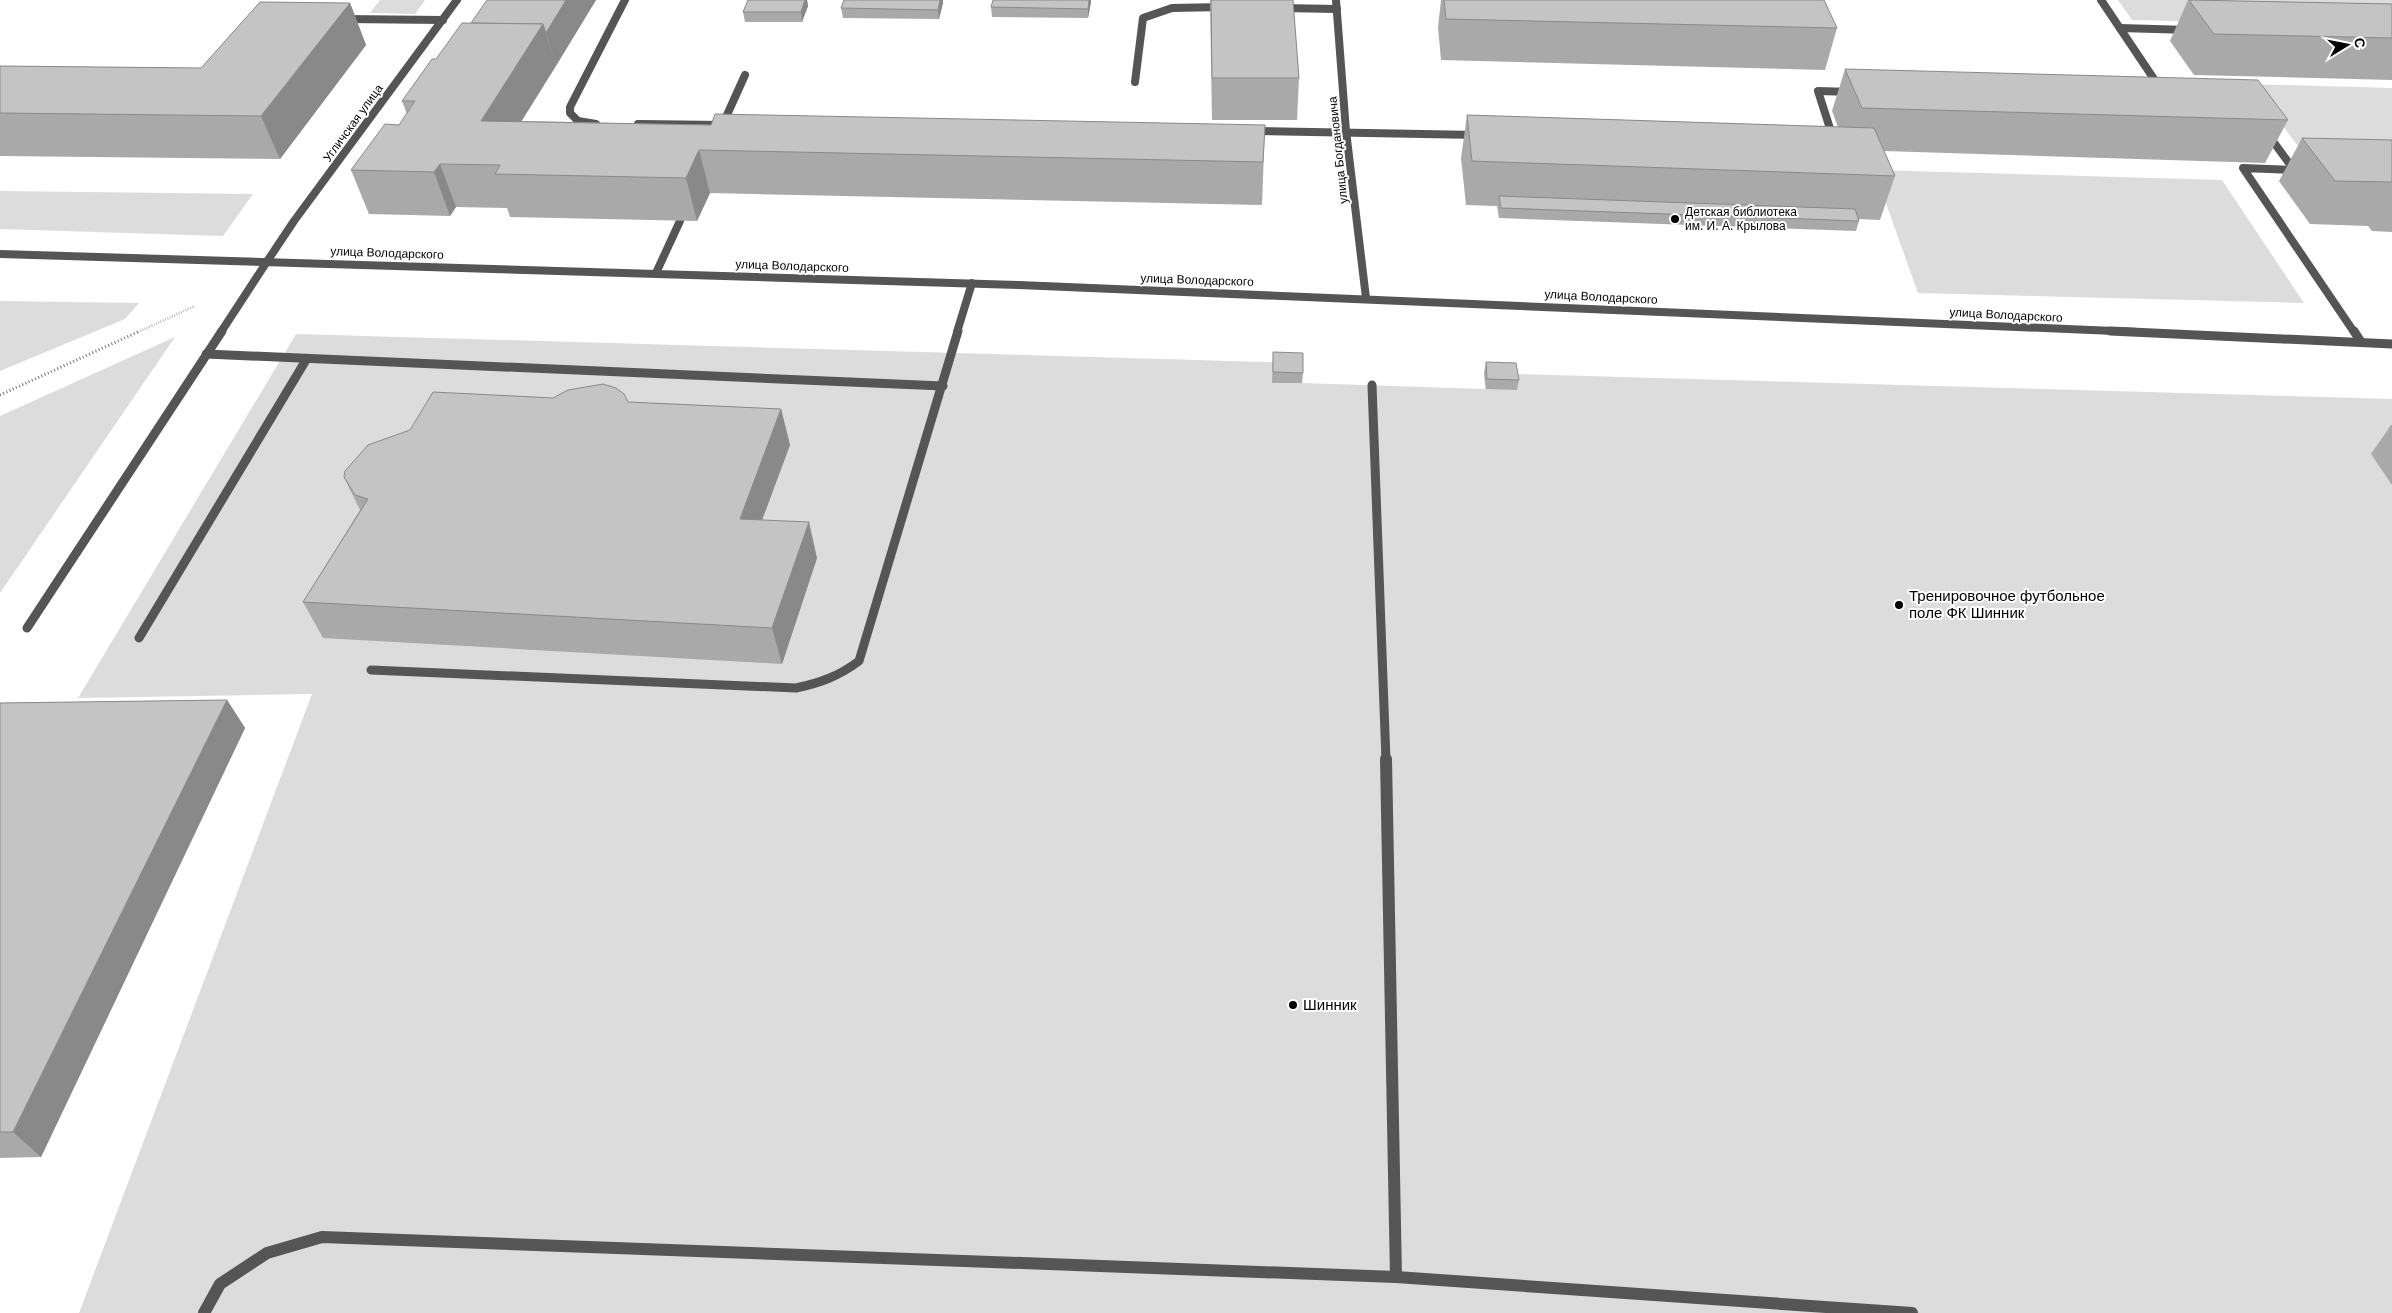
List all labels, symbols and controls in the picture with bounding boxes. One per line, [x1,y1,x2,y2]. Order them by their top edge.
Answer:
north arrow [2322,20,2372,70]
text: С [2351,36,2369,49]
street label: Угличская улица [320,81,386,164]
street label: улица Богдановича [1325,95,1351,204]
place label: Детская библиотека им. И. А. Крылова [1685,205,1797,233]
marker: Детская библиотека им. И. А. Крылова [1669,213,1681,225]
street label: улица Володарского [330,244,444,262]
street label: улица Володарского [735,257,849,275]
street label: улица Володарского [1140,271,1254,289]
street label: улица Володарского [1544,287,1658,307]
street label: улица Володарского [1949,305,2063,325]
place label: Тренировочное футбольное поле ФК Шинник [1909,587,2105,621]
marker: Тренировочное футбольное поле ФК Шинник [1893,599,1905,611]
place label: Шинник [1303,996,1357,1013]
marker: Шинник [1287,999,1299,1011]

